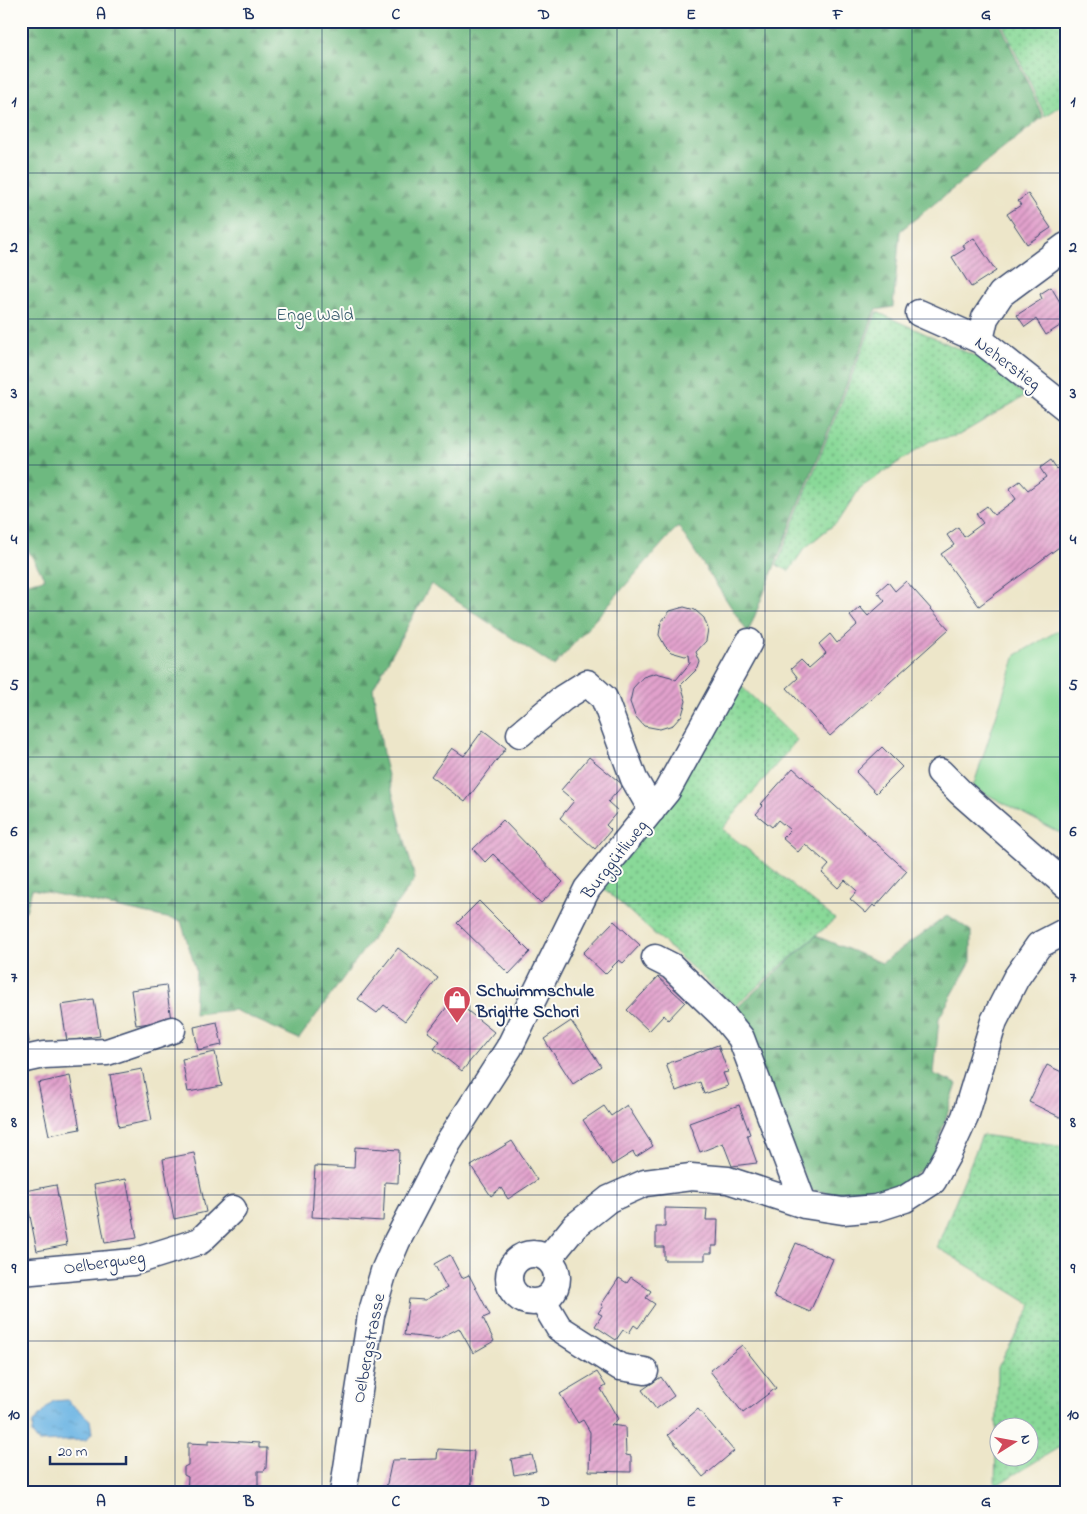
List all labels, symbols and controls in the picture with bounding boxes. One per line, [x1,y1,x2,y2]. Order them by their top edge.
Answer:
text: A [96,3,106,27]
text: B [243,3,255,27]
text: C [392,3,401,27]
text: D [537,3,550,27]
text: E [686,3,696,27]
text: F [832,3,844,27]
text: G [981,3,991,27]
text: 1 [11,90,17,114]
text: 1 [1070,90,1076,114]
text: 2 [9,236,18,260]
text: 2 [1068,236,1077,260]
park label: Enge Wald [276,303,354,330]
street label: Neherstieg [968,331,1045,399]
text: 3 [10,382,18,406]
text: 3 [1069,382,1077,406]
text: 4 [10,528,18,552]
text: 4 [1069,528,1077,552]
text: 5 [9,674,19,698]
text: 5 [1068,674,1078,698]
street label: Burggütliweg [576,815,656,907]
text: 6 [9,820,18,844]
text: 6 [1068,820,1077,844]
text: 7 [11,966,18,990]
text: 7 [1070,966,1077,990]
place label: Schwimmschule Brigitte Schori [475,979,595,1027]
shop icon: Schwimmschule Brigitte Schori [442,985,472,1024]
text: 8 [10,1111,17,1135]
text: 8 [1069,1111,1076,1135]
street label: Oelbergweg [62,1245,147,1284]
text: 9 [11,1257,17,1281]
text: 9 [1070,1257,1076,1281]
street label: Oelbergstrasse [347,1290,394,1406]
text: 10 [8,1403,20,1427]
text: 10 [1067,1403,1079,1427]
north arrow [990,1416,1040,1466]
text: N [1014,1433,1036,1446]
scale bar [50,1434,126,1466]
text: 20 m [58,1441,88,1463]
text: A [96,1490,106,1514]
text: B [243,1490,255,1514]
text: C [392,1490,401,1514]
text: D [537,1490,550,1514]
text: E [686,1490,696,1514]
text: F [832,1490,844,1514]
text: G [981,1490,991,1514]

